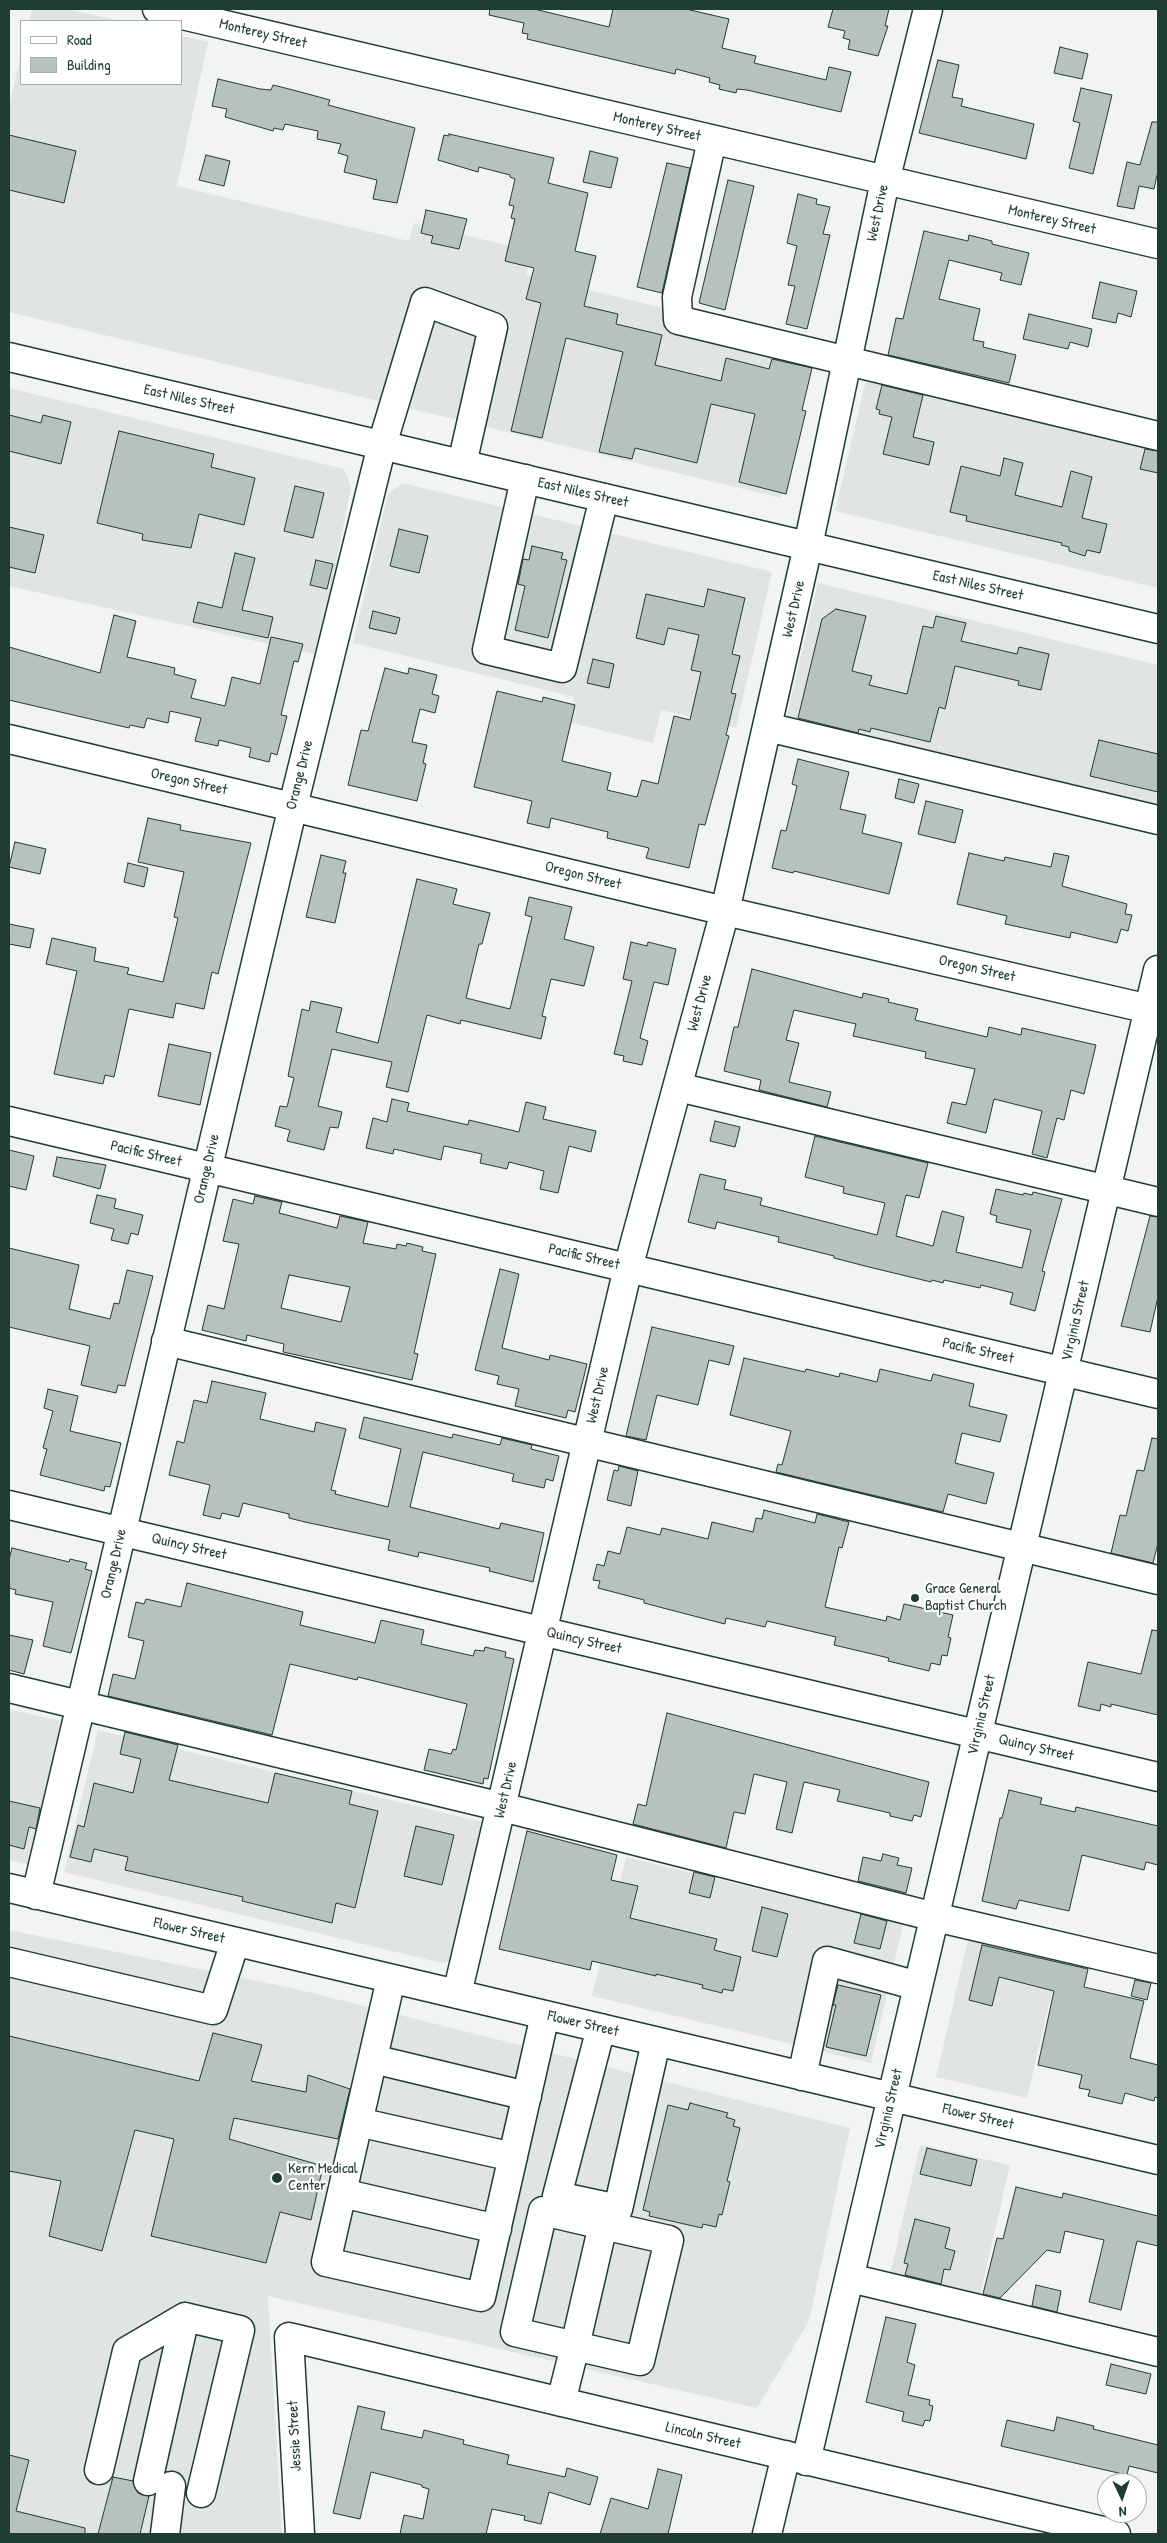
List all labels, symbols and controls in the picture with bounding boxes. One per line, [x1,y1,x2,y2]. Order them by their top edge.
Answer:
street label: Monterey Street [217,15,309,53]
legend [20,20,182,85]
text: Road [67,29,92,50]
text: Building [67,54,111,75]
street label: Monterey Street [611,108,703,146]
street label: West Drive [863,183,893,243]
street label: Monterey Street [1006,201,1098,239]
street label: East Niles Street [142,381,236,419]
street label: East Niles Street [536,474,630,512]
street label: East Niles Street [931,567,1025,605]
street label: West Drive [779,579,809,639]
street label: Orange Drive [283,738,317,812]
street label: Oregon Street [149,764,229,800]
street label: Oregon Street [543,858,623,894]
street label: Oregon Street [937,951,1017,987]
street label: West Drive [684,973,716,1033]
street label: Orange Drive [190,1132,224,1206]
street label: Pacific Street [109,1137,183,1171]
street label: Pacific Street [547,1240,621,1274]
street label: Virginia Street [1058,1279,1094,1363]
street label: Pacific Street [941,1334,1015,1368]
street label: West Drive [583,1365,613,1425]
street label: Orange Drive [97,1527,131,1601]
street label: Quincy Street [150,1530,228,1564]
place label: Grace General Baptist Church [925,1580,1006,1615]
marker: Grace General Baptist Church [909,1592,921,1604]
street label: Quincy Street [545,1624,623,1658]
street label: Virginia Street [964,1673,1000,1757]
street label: Quincy Street [997,1731,1075,1765]
street label: West Drive [491,1760,521,1820]
street label: Flower Street [152,1914,226,1948]
street label: Flower Street [546,2007,620,2041]
street label: Virginia Street [871,2067,907,2151]
street label: Flower Street [941,2100,1015,2134]
place label: Kern Medical Center [288,2160,358,2195]
marker: Kern Medical Center [270,2171,284,2185]
street label: Jessie Street [284,2400,306,2472]
street label: Lincoln Street [664,2419,742,2453]
north arrow [1097,2473,1147,2523]
text: N [1119,2503,1127,2522]

